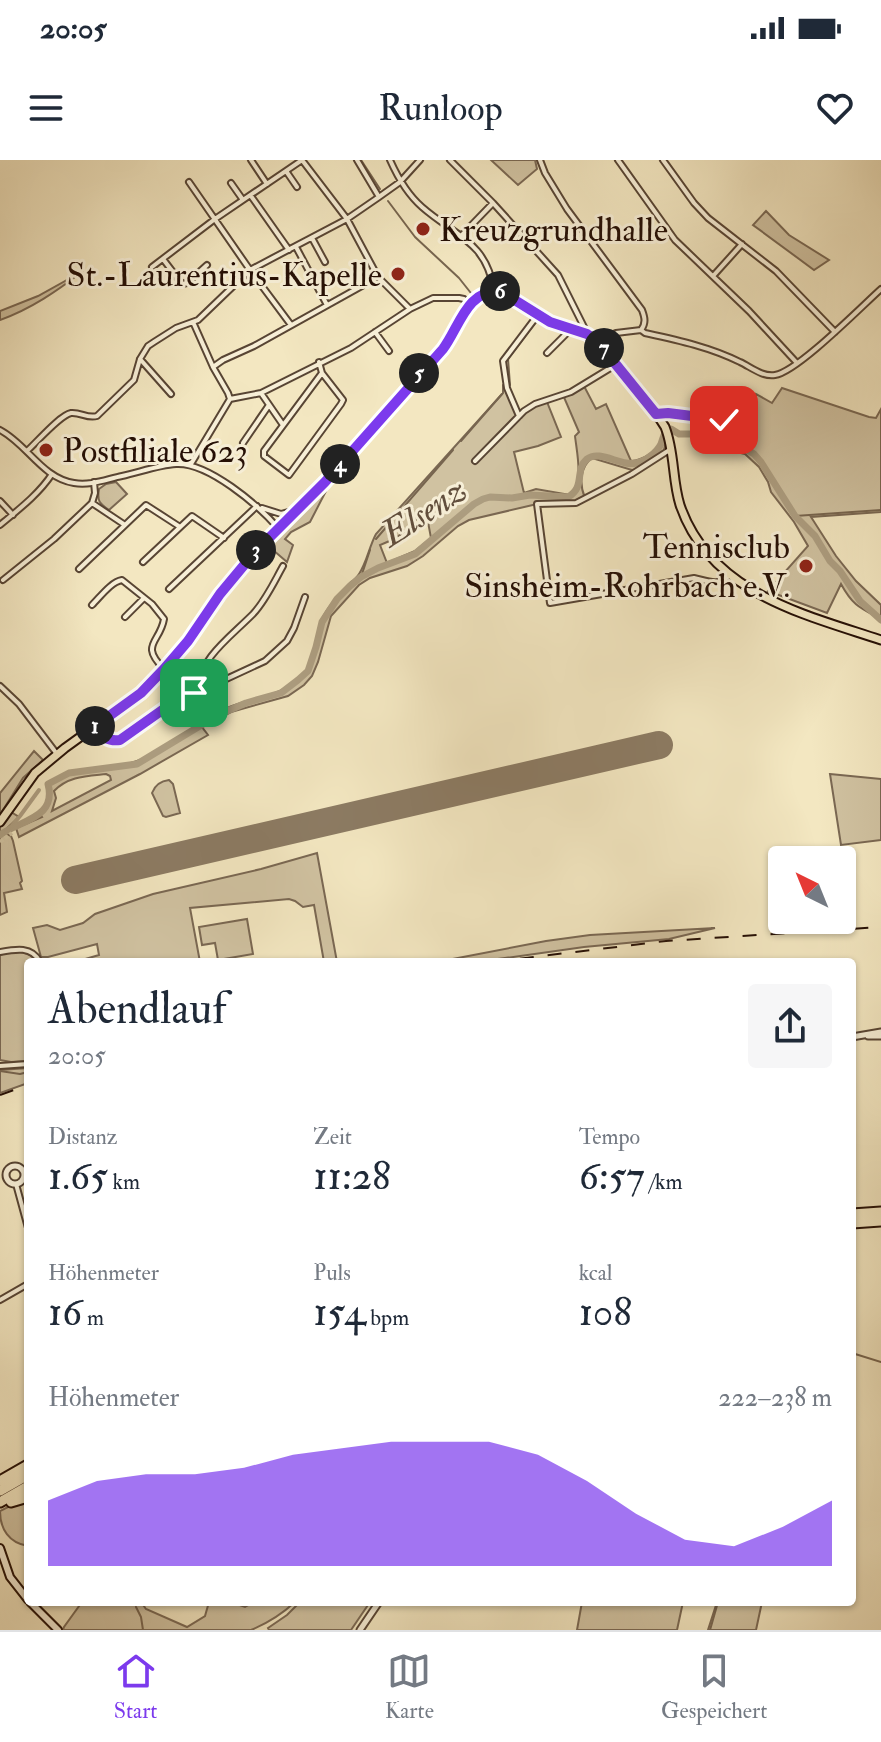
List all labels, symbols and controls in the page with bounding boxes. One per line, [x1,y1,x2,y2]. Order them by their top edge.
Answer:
text: 20:05 [40,10,107,47]
icon: menu [24,86,68,130]
text: Runloop [378,86,503,131]
icon: heart [813,86,857,130]
place label: Kreuzgrundhalle [439,209,668,252]
marker: Kreuzgrundhalle [414,220,432,238]
place label: St.-Laurentius-Kapelle [67,254,382,297]
marker: St.-Laurentius-Kapelle [389,265,407,283]
pin: 6 [480,271,520,311]
text: 6 [494,277,506,305]
pin: 7 [584,328,624,368]
text: 7 [599,334,609,362]
pin: 5 [399,353,439,393]
text: 5 [414,359,424,387]
pin [690,386,758,454]
icon: check [702,398,746,442]
place label: Postfiliale 623 [62,430,248,473]
marker: Postfiliale 623 [37,441,55,459]
pin: 4 [320,444,360,484]
text: 4 [334,450,346,478]
water label: Elsenz [371,468,475,558]
place label: Tennisclub Sinsheim-Rohrbach e.V. [464,526,790,608]
pin: 3 [236,530,276,570]
text: 3 [252,536,260,564]
marker: Tennisclub Sinsheim-Rohrbach e.V. [797,557,815,575]
pin [160,659,228,727]
icon: arrive [172,671,216,715]
pin: 1 [75,706,115,746]
text: 1 [91,712,99,740]
north arrow [768,846,856,934]
map controls [768,846,856,934]
text: Abendlauf [48,982,227,1037]
button: share [748,984,832,1068]
text: 20:05 [48,1040,106,1072]
text: Distanz [48,1123,117,1151]
text: Zeit [313,1123,352,1151]
text: Tempo [579,1123,640,1151]
text: 1.65 [48,1151,108,1202]
text: 11:28 [313,1151,391,1202]
text: 6:57 [579,1151,645,1202]
text: km [108,1168,140,1196]
text: /km [645,1168,683,1196]
text: Höhenmeter [48,1259,159,1287]
text: Puls [313,1259,351,1287]
text: kcal [579,1259,612,1287]
text: 16 [48,1287,82,1338]
text: 154 [313,1287,366,1338]
text: 108 [579,1287,632,1338]
text: m [82,1304,104,1332]
text: bpm [366,1304,409,1332]
text: Höhenmeter [48,1382,179,1414]
text: 222–238 m [718,1382,832,1414]
tab: Start [114,1649,158,1725]
tab: Karte [385,1649,434,1725]
tab: Gespeichert [661,1649,767,1725]

